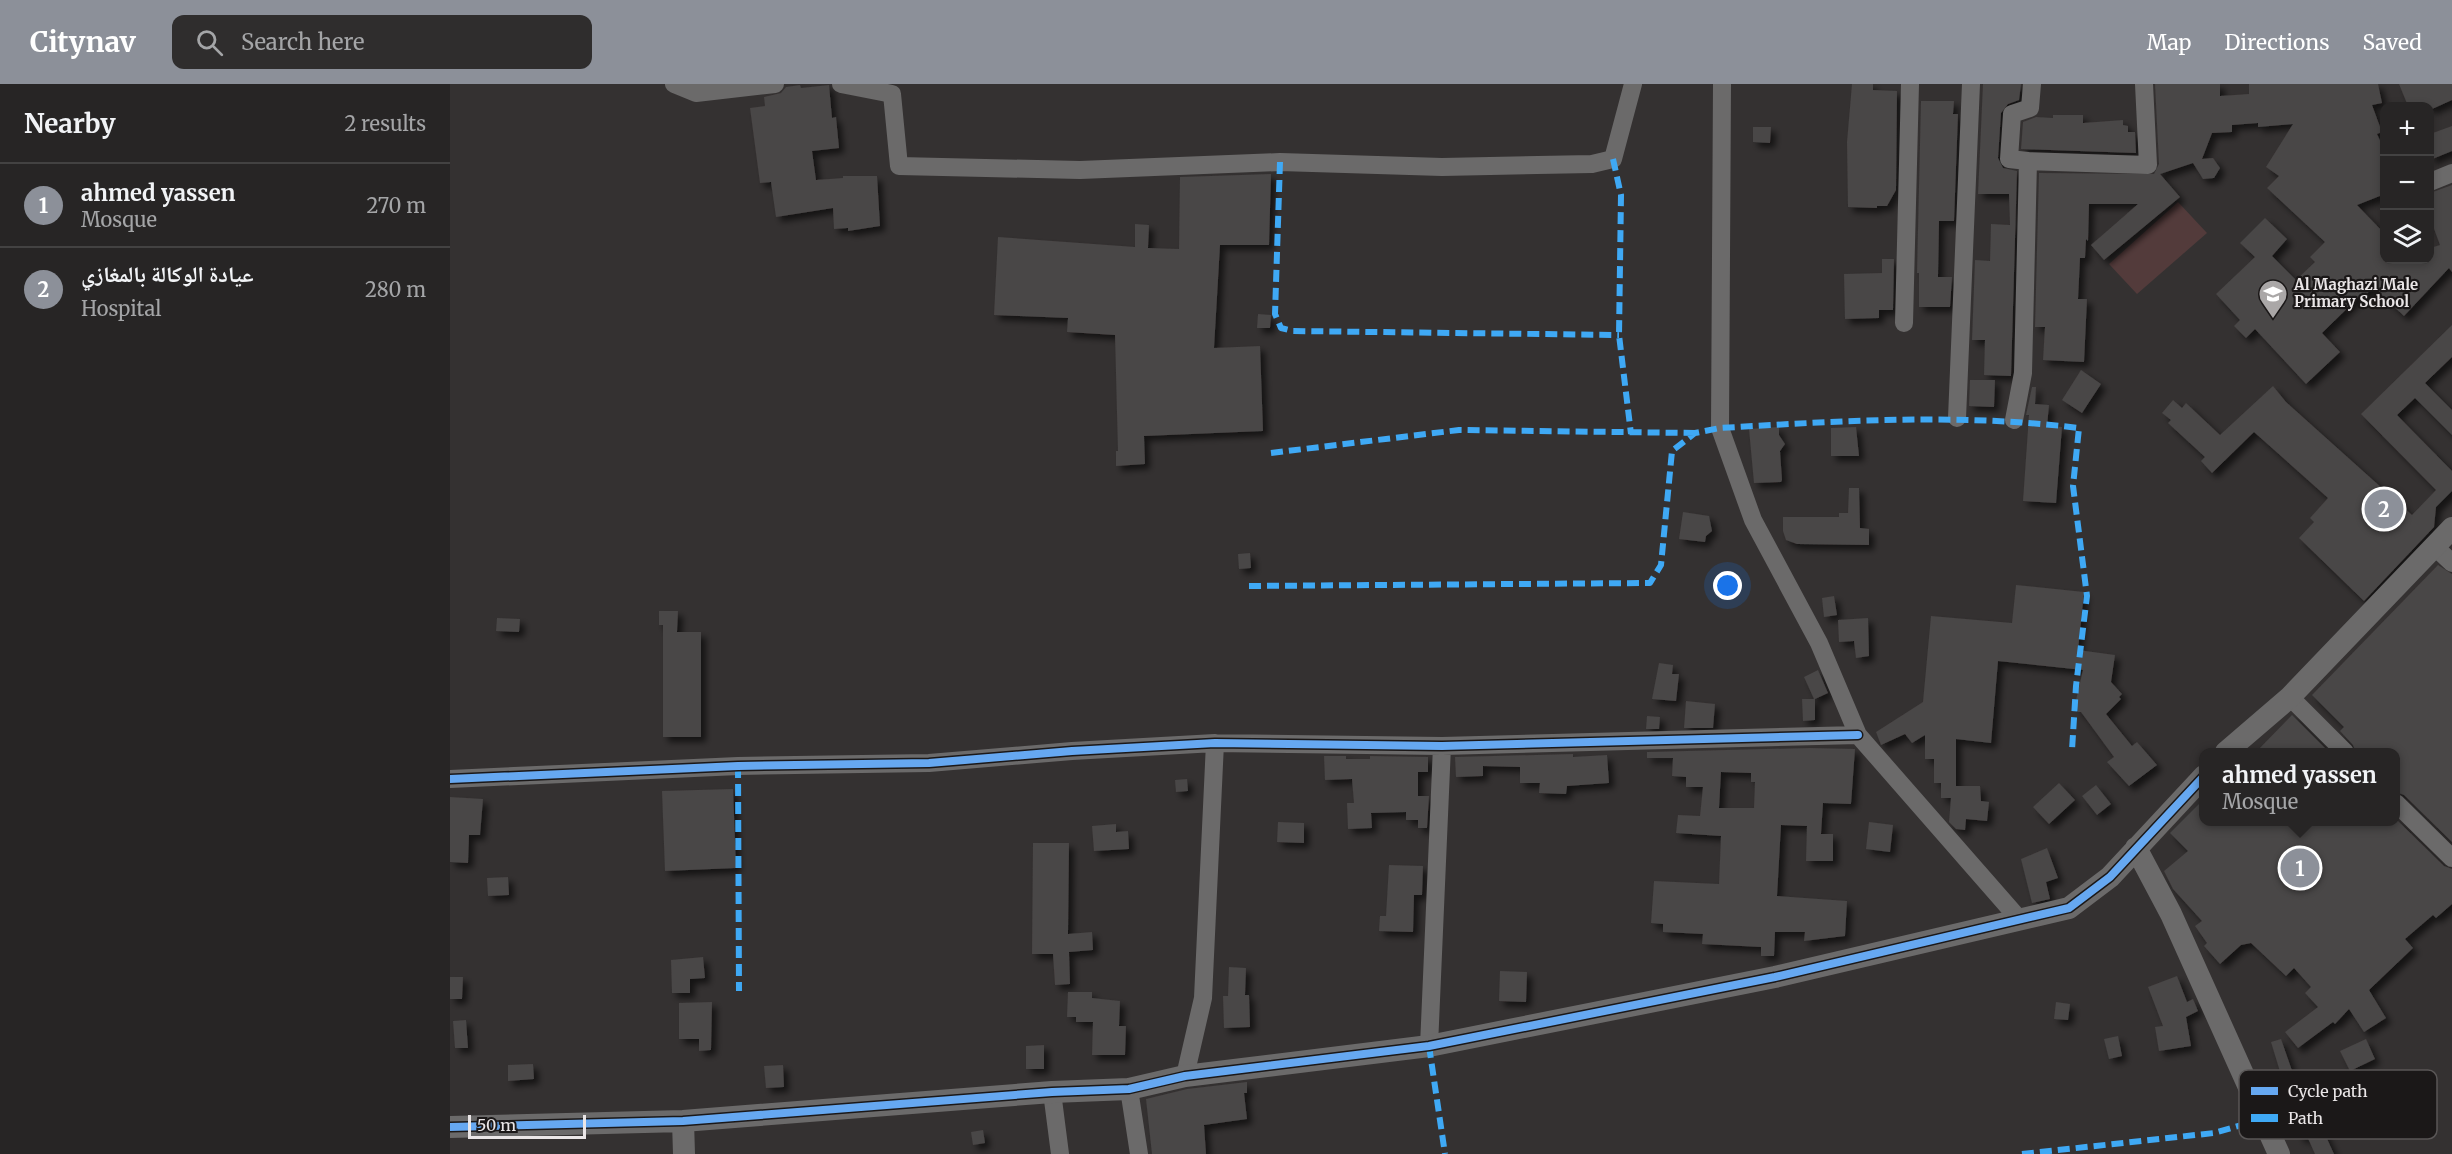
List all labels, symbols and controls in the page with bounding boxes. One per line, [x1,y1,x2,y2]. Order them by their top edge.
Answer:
search box [172,15,592,69]
text: Citynav [30,24,136,60]
icon: search [193,26,226,59]
text: Search here [241,28,364,56]
text: Map [2147,29,2191,56]
text: Directions [2224,29,2329,56]
text: Saved [2362,29,2422,56]
map controls [2380,102,2434,264]
button: + [2380,102,2434,156]
text: Nearby [24,107,116,140]
text: 2 results [344,111,426,136]
button: − [2380,156,2434,210]
text: ahmed yassen [81,179,235,207]
text: 1 [39,193,48,218]
text: 270 m [366,193,426,218]
text: Mosque [81,207,157,232]
button: layers [2380,210,2434,264]
text: عيادة الوكالة بالمغازي [81,260,254,288]
place label: Al Maghazi Male Primary School [2293,275,2418,311]
text: 2 [38,277,49,302]
text: 280 m [365,277,426,302]
school or university icon: Al Maghazi Male Primary School [2257,278,2289,320]
text: Hospital [81,296,161,321]
pin: 2 [2364,486,2404,532]
your location [1713,571,1742,600]
popup [2199,748,2400,826]
text: ahmed yassen [2222,761,2377,789]
text: Mosque [2222,789,2298,814]
pin: 1 [2280,846,2320,890]
legend [2239,1070,2437,1139]
text: Cycle path [2288,1081,2368,1101]
text: Path [2288,1108,2324,1128]
scale bar [468,1112,586,1140]
text: 50 m [477,1115,516,1135]

